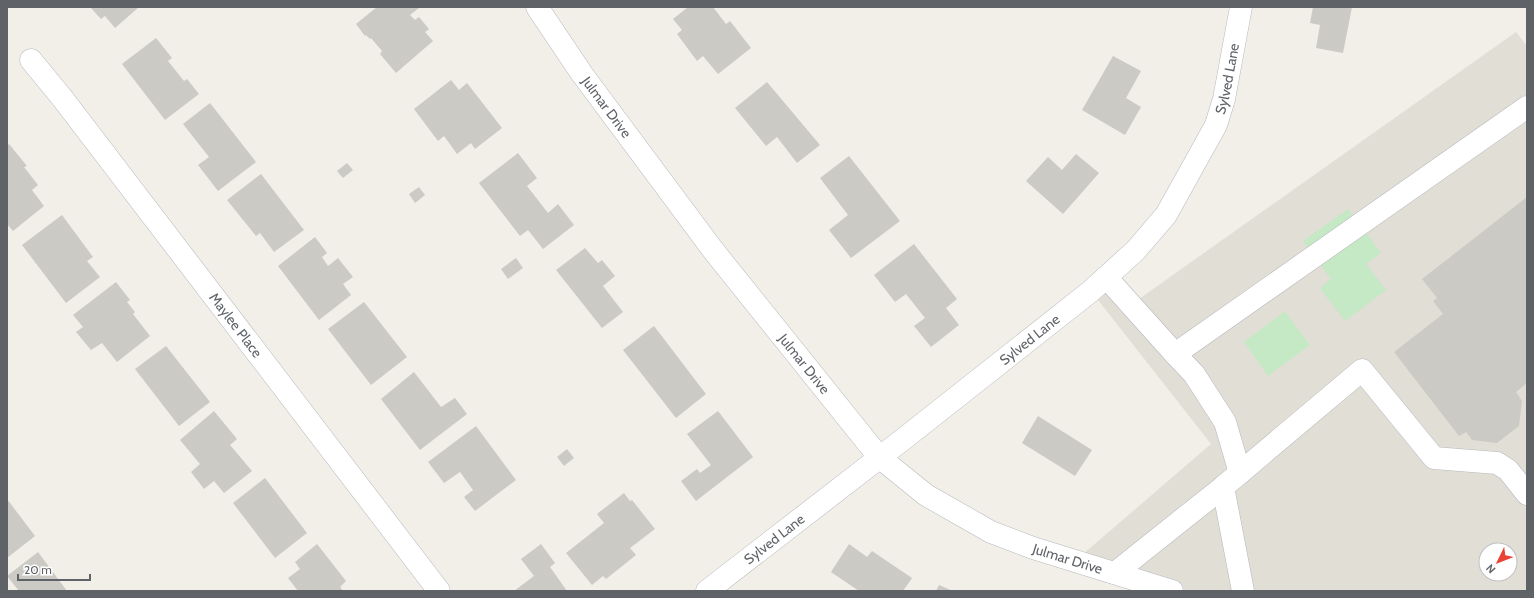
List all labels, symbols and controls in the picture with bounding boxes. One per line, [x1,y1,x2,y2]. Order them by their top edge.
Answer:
street label: Sylved Lane [1211,42,1243,116]
street label: Julmar Drive [577,72,635,141]
street label: Maylee Place [205,289,266,361]
street label: Sylved Lane [996,310,1063,369]
street label: Julmar Drive [774,329,834,398]
street label: Sylved Lane [740,510,808,568]
street label: Julmar Drive [1030,539,1105,578]
north arrow [1478,542,1518,582]
scale bar [18,556,90,582]
text: N [1483,561,1498,576]
text: 20 m [24,562,52,577]

